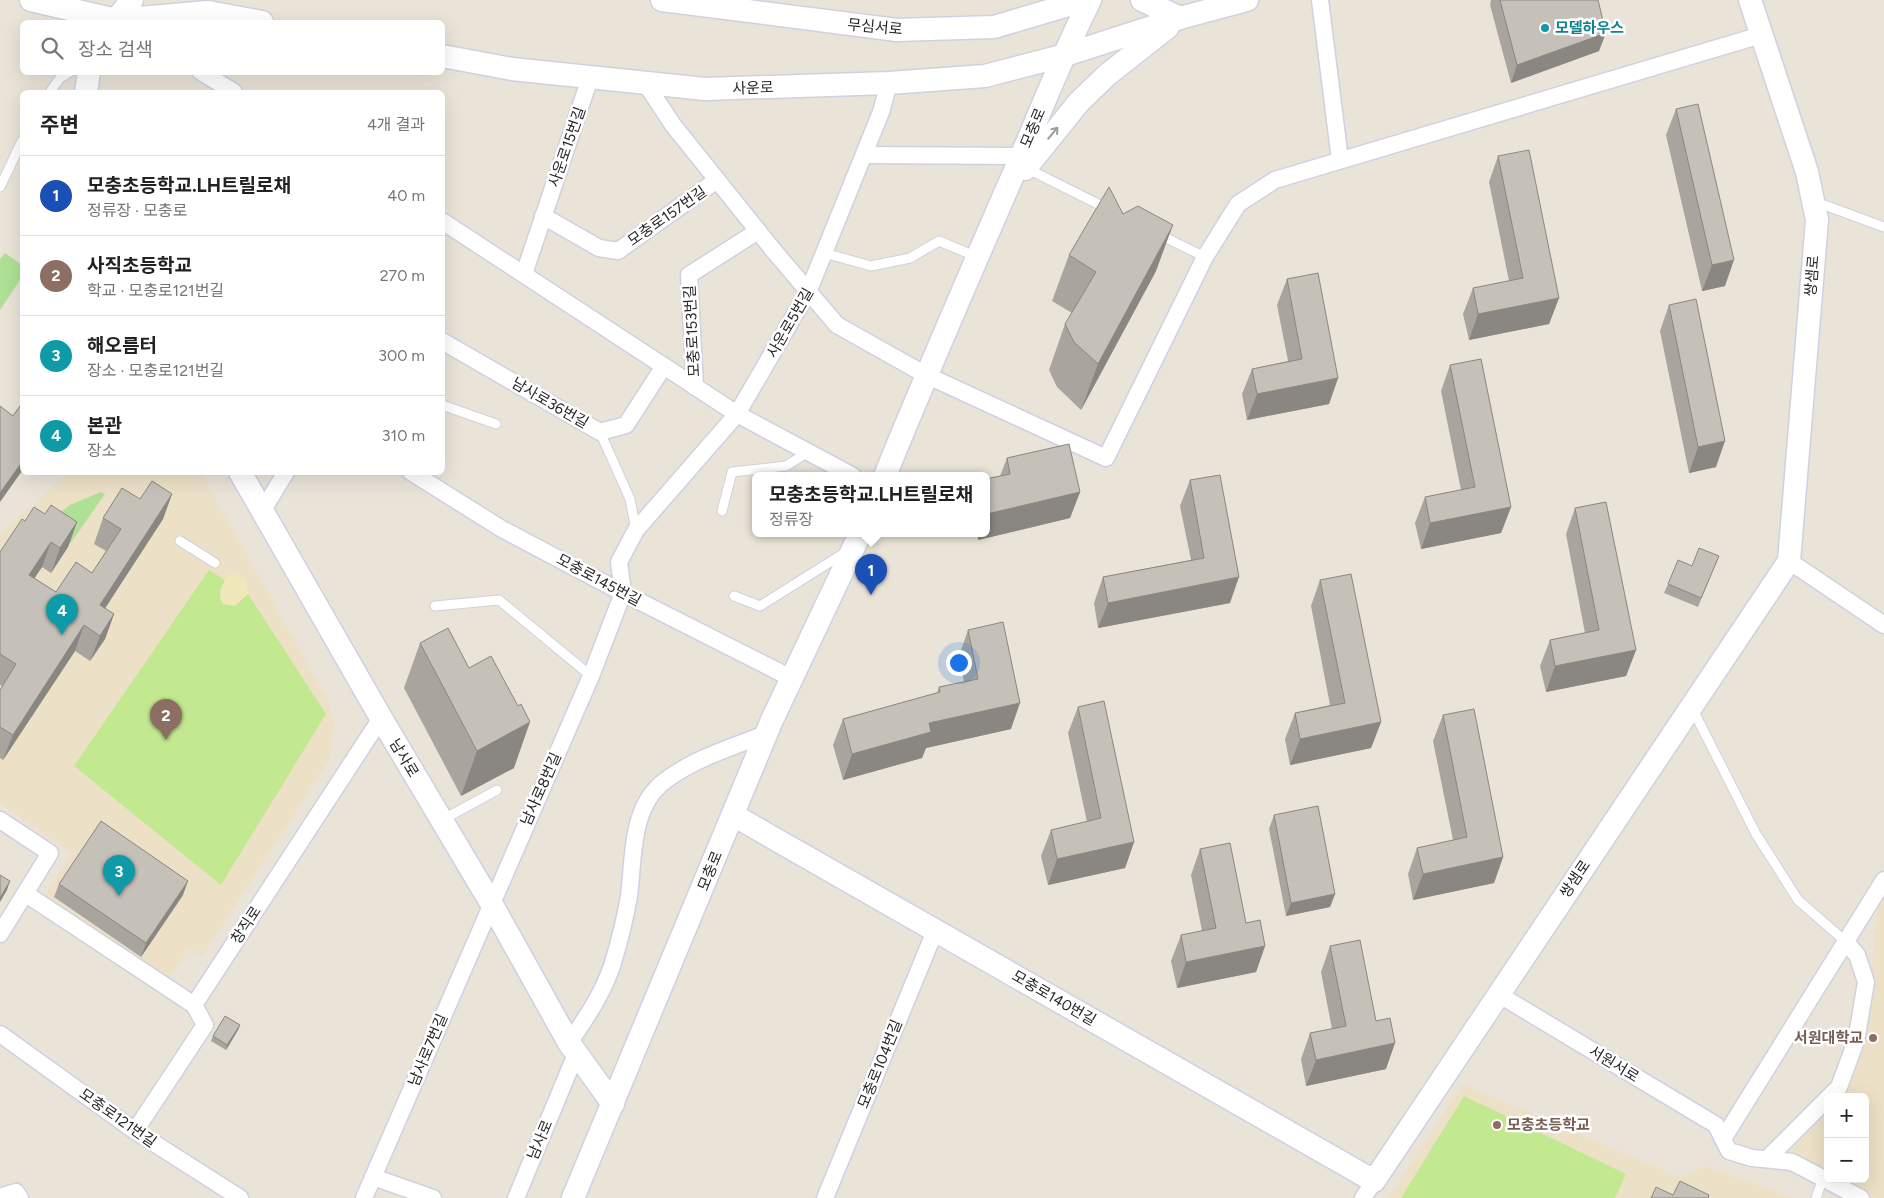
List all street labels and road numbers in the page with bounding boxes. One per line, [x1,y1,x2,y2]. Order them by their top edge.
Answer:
street label: 무심서로 [847,16,903,38]
street label: 사운로 [732,78,774,98]
street label: 사운로15번길 [545,104,589,190]
street label: 모충로 [1017,105,1049,151]
street label: 모충로157번길 [624,182,710,250]
street label: 쌍샘로 [1801,255,1823,297]
street label: 모충로153번길 [681,285,703,377]
street label: 사운로5번길 [763,285,817,361]
street label: 남사로36번길 [508,374,592,432]
street label: 모충로145번길 [554,550,644,610]
street label: 남사로 [386,736,422,780]
street label: 남사로8번길 [517,750,565,828]
street label: 모충로 [694,848,726,894]
street label: 쌍샘로 [1556,857,1594,901]
street label: 창직로 [227,903,265,947]
street label: 모충로140번길 [1009,967,1099,1029]
street label: 남사로7번길 [405,1011,451,1089]
street label: 모충로104번길 [854,1017,906,1111]
street label: 서원서로 [1586,1042,1642,1086]
street label: 모충로121번길 [76,1085,160,1151]
street label: 남사로 [524,1117,556,1163]

